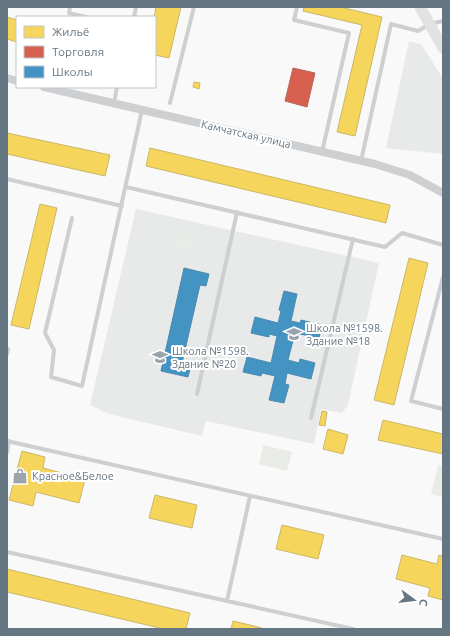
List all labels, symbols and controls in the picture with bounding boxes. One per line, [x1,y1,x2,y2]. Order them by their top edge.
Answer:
legend [16,16,156,88]
text: Жильё [52,25,89,38]
text: Торговля [52,45,104,58]
text: Школы [52,65,93,78]
street label: Камчатская улица [200,118,292,150]
place label: Школа №1598. Здание №18 [306,322,383,347]
school or university icon: Школа №1598. Здание №18 [285,325,303,343]
place label: Школа №1598. Здание №20 [172,345,249,370]
school or university icon: Школа №1598. Здание №20 [151,348,169,366]
shop icon: Красное&Белое [11,467,29,485]
place label: Красное&Белое [32,470,114,482]
north arrow [394,580,434,620]
text: С [417,598,430,608]

